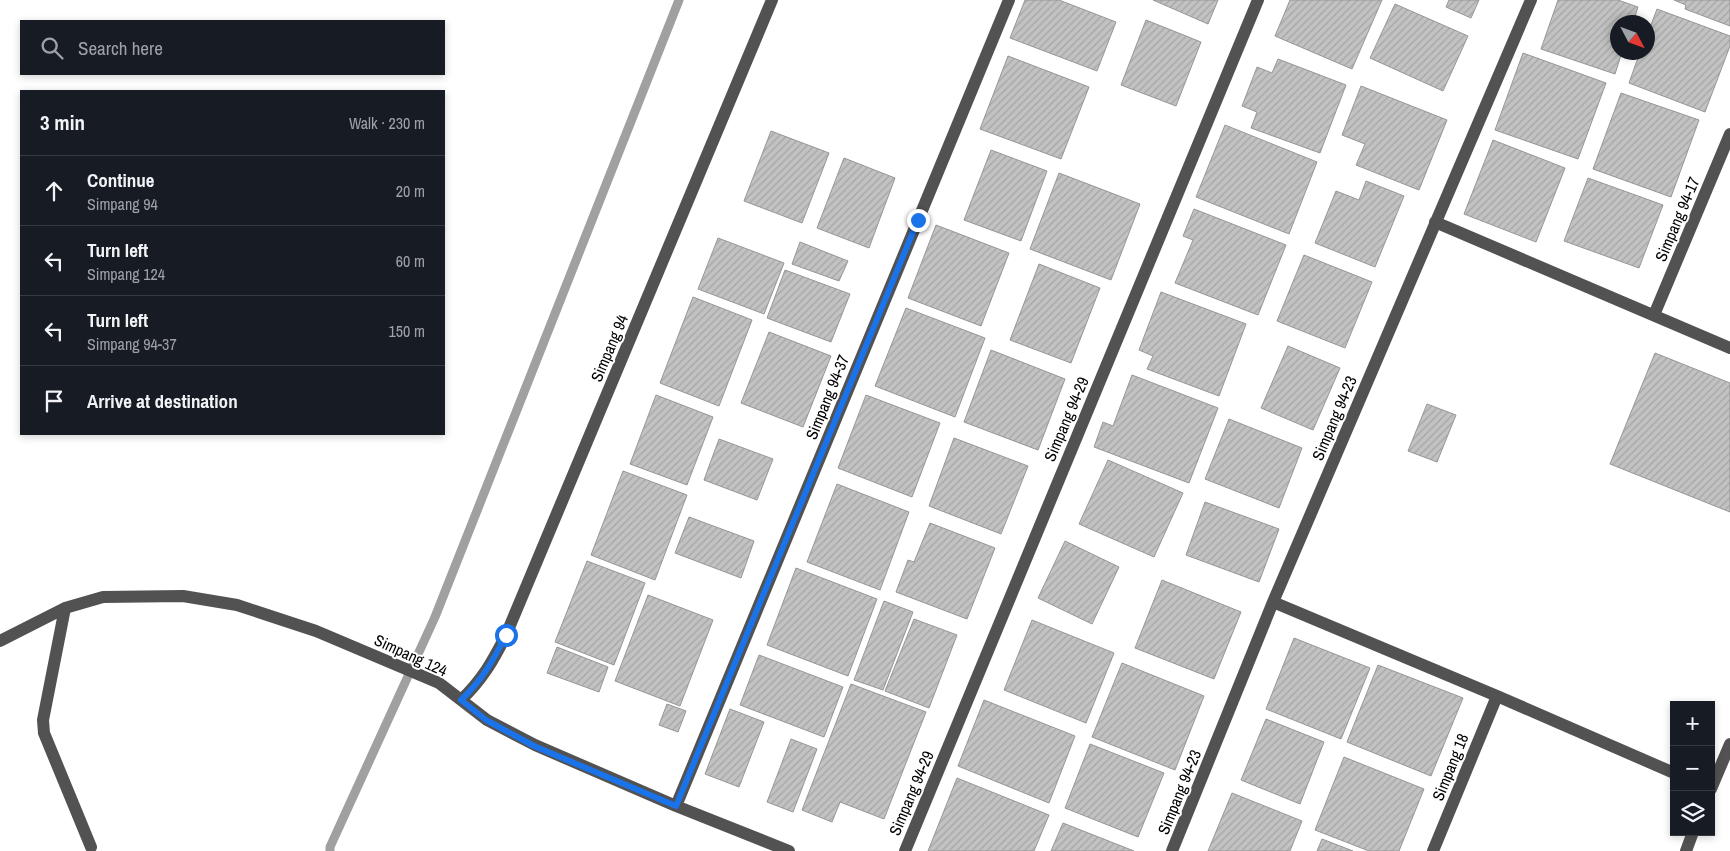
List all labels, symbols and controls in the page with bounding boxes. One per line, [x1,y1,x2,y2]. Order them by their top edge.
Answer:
north arrow [1610,15,1655,60]
search box [20,20,445,75]
icon: search [38,34,66,62]
text: Search here [78,35,163,61]
text: 3 min [40,108,85,137]
text: Walk · 230 m [349,112,425,134]
text: Continue [87,167,155,193]
street label: Simpang 94-17 [1649,173,1705,265]
icon: ahead [40,177,68,205]
text: 20 m [396,180,425,202]
text: Simpang 94 [87,193,158,215]
route end [907,209,930,232]
text: Turn left [87,237,148,263]
icon: left [40,247,68,275]
text: 60 m [396,250,425,272]
text: Simpang 124 [87,263,165,285]
text: Turn left [87,307,148,333]
street label: Simpang 94 [585,311,633,385]
icon: left [40,317,68,345]
text: 150 m [389,320,425,342]
text: Simpang 94-37 [87,333,177,355]
street label: Simpang 94-37 [800,351,854,443]
street label: Simpang 94-23 [1306,372,1362,464]
street label: Simpang 94-29 [1038,373,1094,465]
icon: arrive [40,387,68,415]
text: Arrive at destination [87,388,238,414]
route start [495,624,518,647]
street label: Simpang 124 [371,629,451,681]
map controls [1670,701,1715,836]
button: + [1670,701,1715,746]
street label: Simpang 18 [1427,730,1473,804]
street label: Simpang 94-23 [1152,746,1206,838]
button: − [1670,746,1715,791]
street label: Simpang 94-29 [883,747,939,839]
button: layers [1670,791,1715,836]

